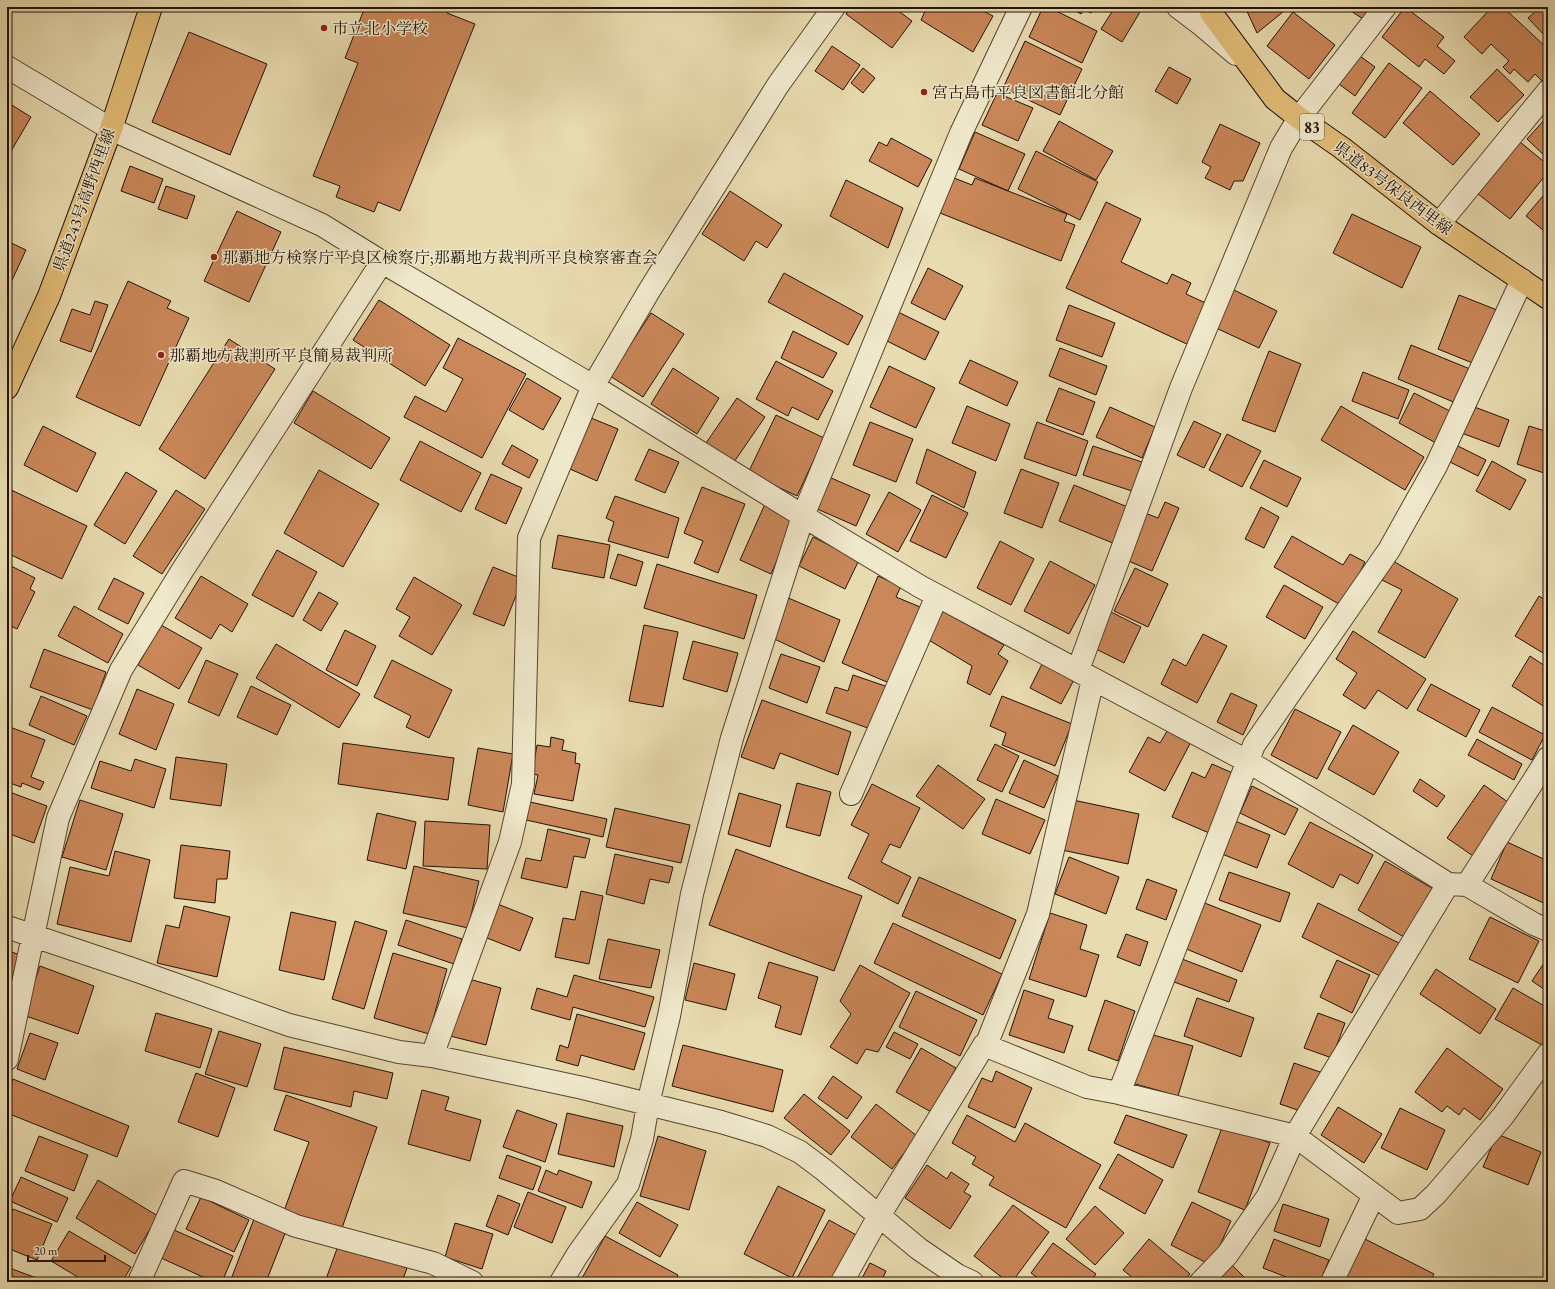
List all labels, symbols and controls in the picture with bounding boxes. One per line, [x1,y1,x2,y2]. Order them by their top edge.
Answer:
place label: 市立北小学校 [332,18,428,39]
marker: 市立北小学校 [319,23,329,33]
place label: 宮古島市平良図書館北分館 [932,82,1124,103]
marker: 宮古島市平良図書館北分館 [919,87,929,97]
road number: 83 [1300,114,1324,140]
street label: 県道243号高野西里線 [48,125,120,275]
street label: 県道83号保良西里線 [1329,136,1457,240]
place label: 那覇地方検察庁平良区検察庁;那覇地方裁判所平良検察審査会 [222,247,658,268]
marker: 那覇地方検察庁平良区検察庁;那覇地方裁判所平良検察審査会 [209,252,219,262]
place label: 那覇地方裁判所平良簡易裁判所 [169,345,393,366]
marker: 那覇地方裁判所平良簡易裁判所 [156,350,166,360]
scale bar [28,1237,105,1263]
text: 20 m [34,1243,58,1259]

